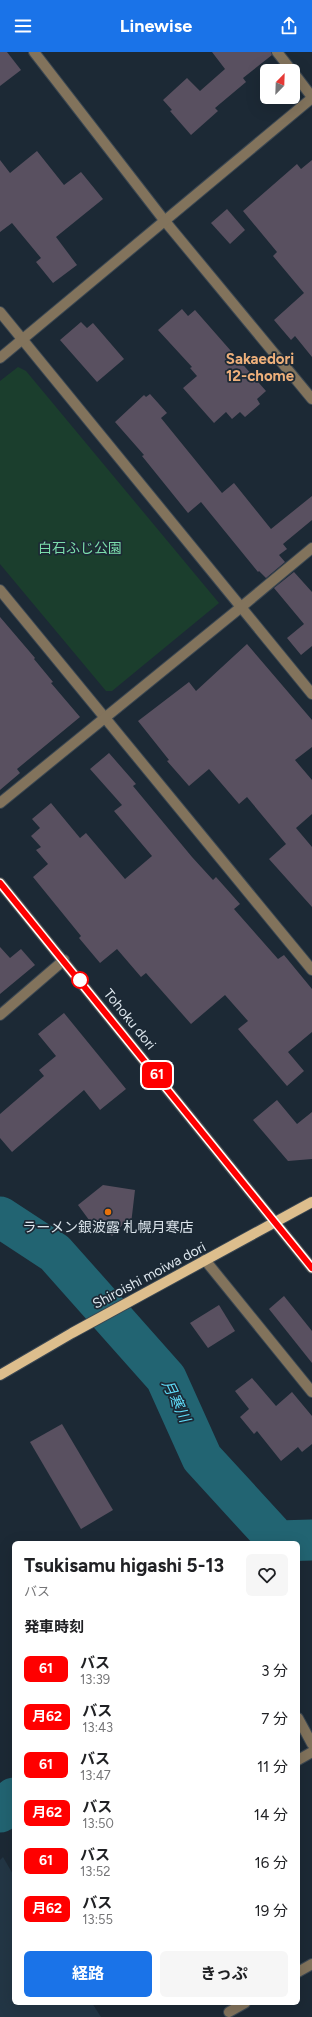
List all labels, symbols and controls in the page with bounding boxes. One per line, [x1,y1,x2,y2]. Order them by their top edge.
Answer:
icon: menu [12,15,34,37]
text: Linewise [120,15,192,37]
icon: share [278,15,300,37]
north arrow [260,64,300,104]
map controls [260,64,300,104]
district label: Sakaedori 12-chome [226,350,295,385]
park label: 白石ふじ公園 [38,540,122,557]
unlabelled marker [71,971,89,989]
street label: Tohoku dori [100,985,159,1053]
line badge: 61 [139,1062,175,1088]
text: 61 [150,1066,164,1083]
marker: ラーメン銀波露 札幌月寒店 [103,1207,113,1217]
place label: ラーメン銀波露 札幌月寒店 [23,1219,193,1236]
street label: Shiroishi moiwa dori [90,1238,209,1312]
water label: 月寒川 [158,1377,195,1427]
text: Tsukisamu higashi 5-13 [24,1554,224,1577]
button: heart [246,1554,288,1596]
text: バス [24,1584,50,1599]
text: 発車時刻 [24,1618,84,1636]
text: バス [80,1654,110,1672]
text: 61 [39,1660,53,1677]
text: 3 分 [261,1662,288,1680]
text: 13:39 [80,1672,110,1687]
text: バス [82,1702,112,1720]
text: 月62 [32,1708,62,1725]
text: 7 分 [261,1710,288,1728]
text: 13:43 [82,1720,113,1735]
text: バス [80,1750,110,1768]
text: 61 [39,1756,53,1773]
text: 11 分 [257,1758,288,1776]
text: 13:47 [80,1768,111,1783]
text: バス [82,1798,112,1816]
text: 月62 [32,1804,62,1821]
text: 14 分 [254,1806,288,1824]
text: 13:50 [82,1816,114,1831]
text: バス [80,1846,110,1864]
text: 61 [39,1852,53,1869]
text: 16 分 [255,1854,288,1872]
text: 13:52 [80,1864,110,1879]
text: バス [82,1894,112,1912]
text: 月62 [32,1900,62,1917]
text: 19 分 [255,1902,288,1920]
text: 13:55 [82,1912,113,1927]
button: 経路 [24,1951,152,1997]
button: きっぷ [160,1951,288,1997]

